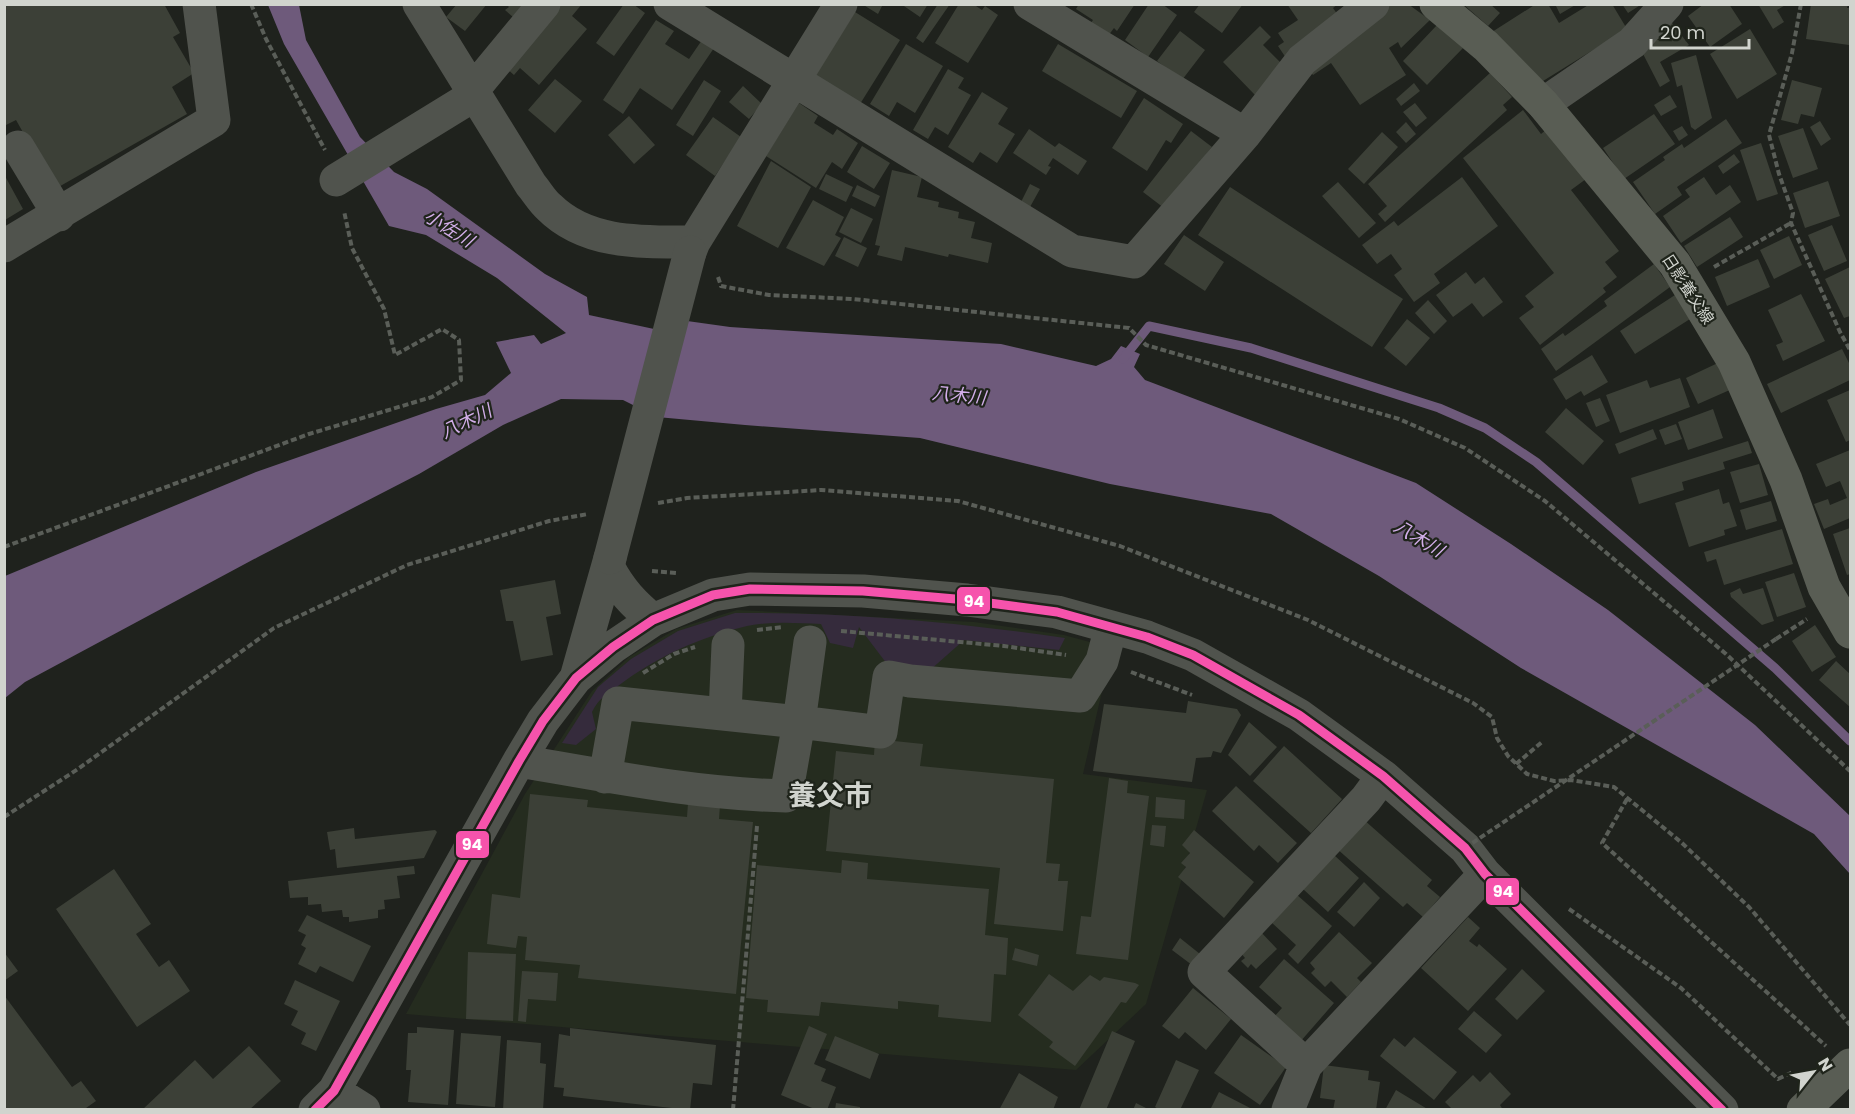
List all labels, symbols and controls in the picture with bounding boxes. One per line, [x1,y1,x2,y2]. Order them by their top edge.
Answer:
scale bar [1651,12,1748,50]
text: 20 m [1660,20,1705,45]
water label: 小佐川 [419,203,480,254]
street label: 日影養父線 [1657,249,1719,329]
water label: 八木川 [931,380,989,410]
water label: 八木川 [436,397,498,444]
water label: 八木川 [1389,513,1450,564]
line badge: 94 [956,586,991,615]
text: 94 [964,590,984,613]
district label: 養父市 [788,776,872,815]
line badge: 94 [455,830,490,859]
text: 94 [462,833,482,856]
line badge: 94 [1485,877,1520,906]
text: 94 [1493,880,1513,903]
north arrow [1783,1042,1843,1102]
text: N [1812,1053,1838,1076]

